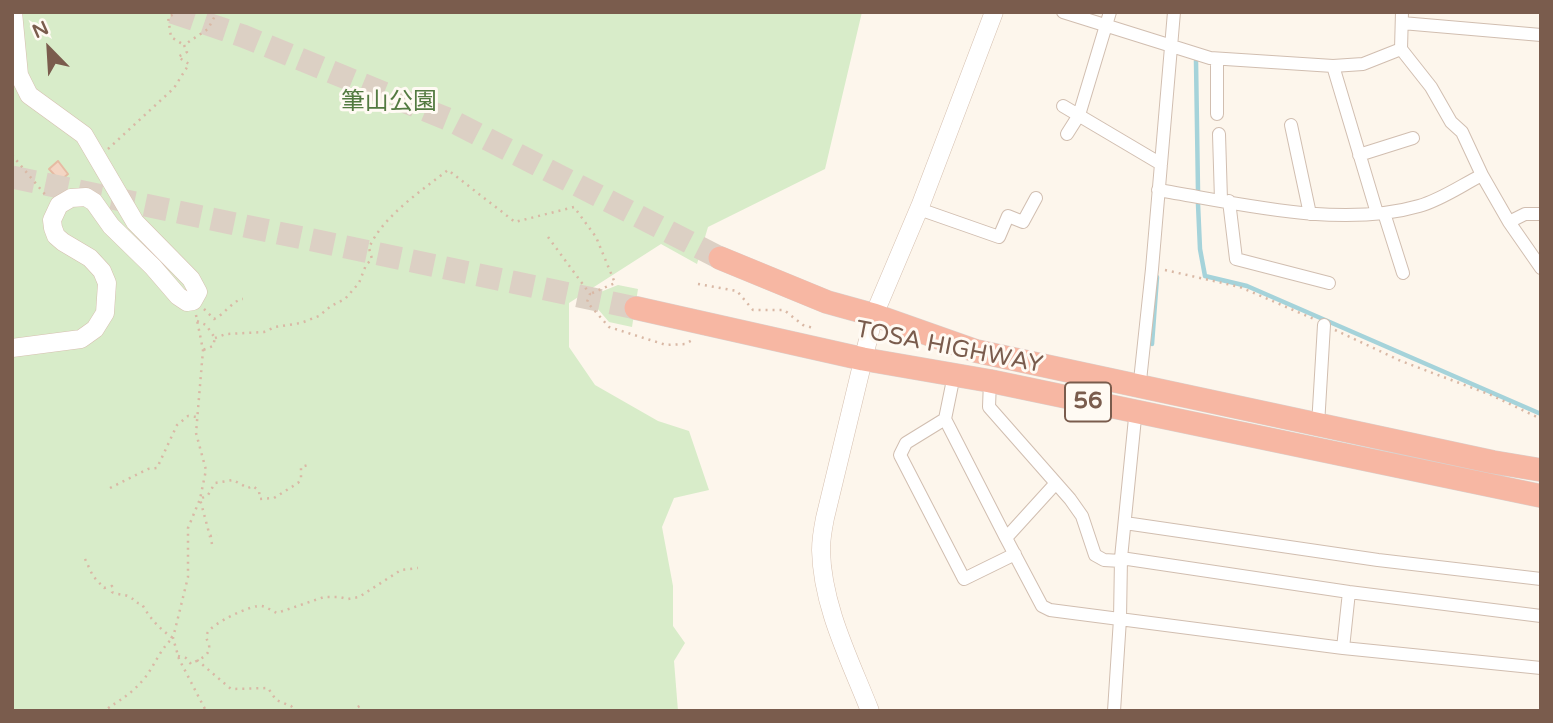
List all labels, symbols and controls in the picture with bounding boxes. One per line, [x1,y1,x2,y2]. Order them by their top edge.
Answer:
north arrow [14,14,84,84]
text: N [29,17,52,43]
park label: 筆山公園 [341,89,437,117]
street label: TOSA HIGHWAY [853,316,1045,380]
road number: 56 [1065,382,1111,422]

